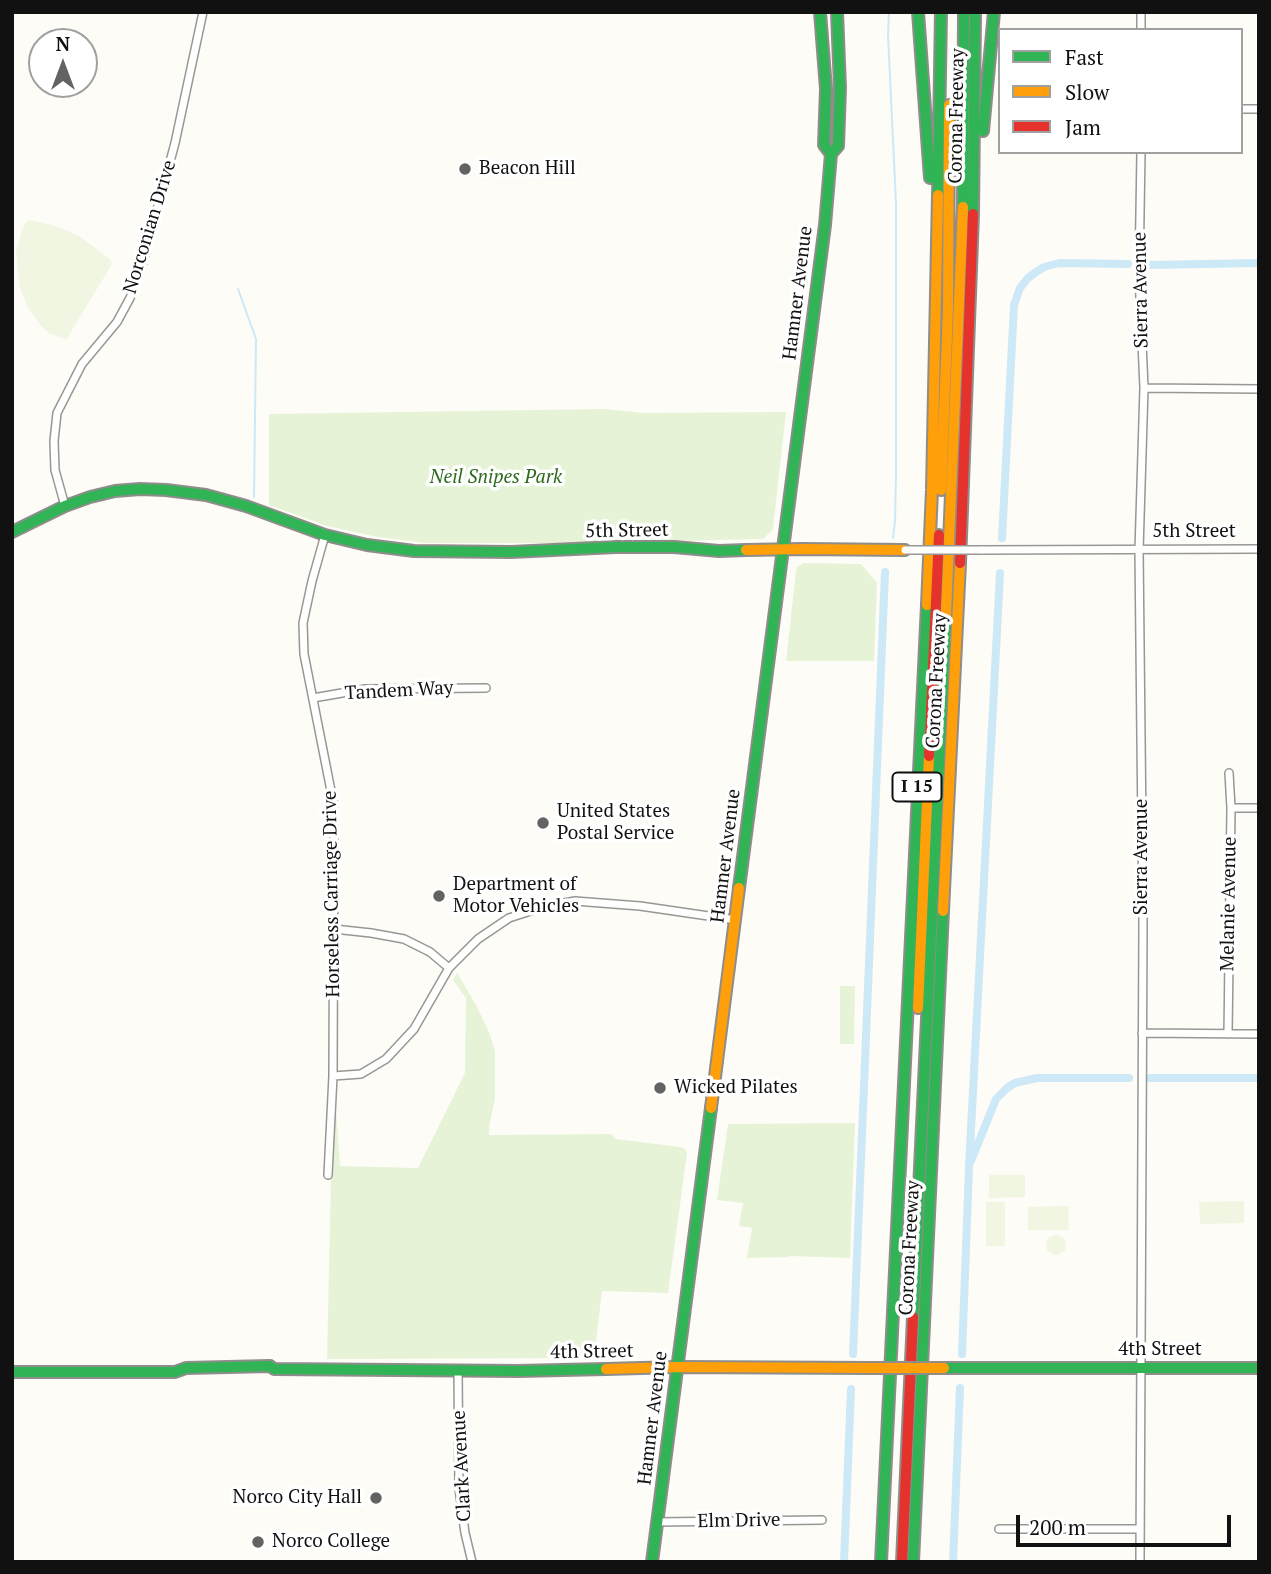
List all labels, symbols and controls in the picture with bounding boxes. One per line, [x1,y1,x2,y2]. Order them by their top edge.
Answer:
north arrow [28,28,98,98]
legend [998,28,1243,154]
text: N [56,31,70,56]
text: Fast [1065,43,1104,71]
street label: Corona Freeway [944,48,970,184]
text: Slow [1065,78,1109,106]
text: Jam [1065,113,1101,141]
street label: Norconian Drive [119,157,181,297]
place label: Beacon Hill [479,158,576,180]
marker: Beacon Hill [457,161,473,177]
street label: Hamner Avenue [778,225,818,361]
street label: Sierra Avenue [1129,232,1153,348]
park label: Neil Snipes Park [430,467,562,489]
street label: 5th Street [585,519,669,543]
street label: 5th Street [1152,521,1236,543]
street label: Corona Freeway [922,613,952,749]
street label: Tandem Way [344,677,454,705]
road number: I 15 [892,772,942,802]
street label: Hamner Avenue [706,788,746,924]
street label: Horseless Carriage Drive [319,790,345,998]
street label: Sierra Avenue [1131,799,1153,915]
place label: United States Postal Service [557,801,674,845]
marker: United States Postal Service [535,815,551,831]
street label: Melanie Avenue [1216,836,1242,972]
place label: Department of Motor Vehicles [453,874,579,918]
marker: Department of Motor Vehicles [431,888,447,904]
place label: Wicked Pilates [674,1077,798,1099]
marker: Wicked Pilates [652,1080,668,1096]
street label: Corona Freeway [895,1180,925,1316]
street label: 4th Street [1118,1339,1202,1361]
street label: 4th Street [550,1340,634,1364]
street label: Hamner Avenue [633,1350,673,1486]
street label: Clark Avenue [448,1410,476,1522]
place label: Norco City Hall [233,1487,362,1509]
marker: Norco City Hall [368,1490,384,1506]
scale bar [1019,1500,1234,1544]
street label: Elm Drive [697,1509,781,1533]
text: 200 m [1029,1513,1086,1541]
place label: Norco College [272,1531,390,1553]
marker: Norco College [250,1534,266,1550]

